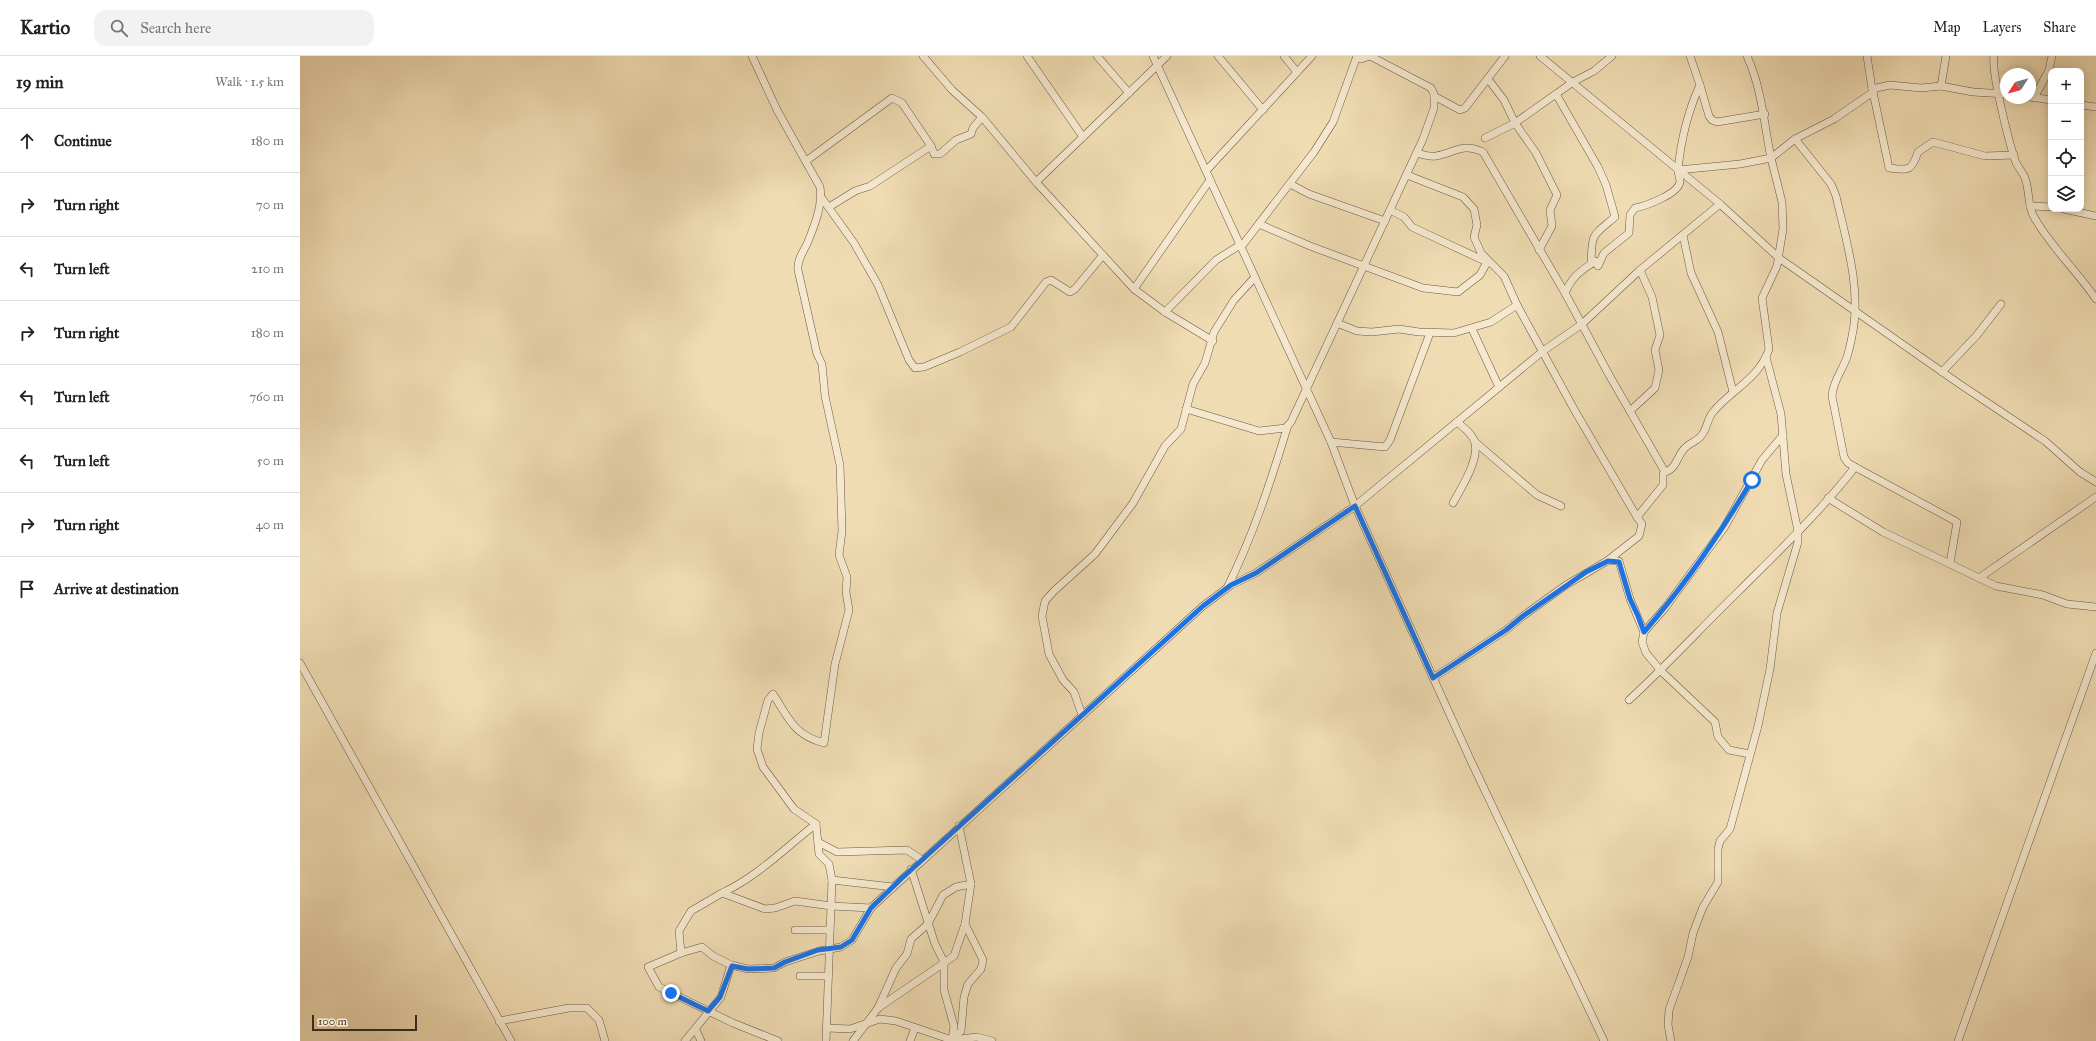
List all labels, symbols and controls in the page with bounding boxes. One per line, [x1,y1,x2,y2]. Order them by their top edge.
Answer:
search box [94,10,374,46]
text: Kartio [20,16,70,39]
icon: search [108,17,130,39]
text: Search here [140,19,211,37]
text: Map [1933,19,1961,36]
text: Layers [1983,19,2021,36]
text: Share [2043,19,2076,36]
north arrow [2000,68,2036,104]
map controls [2048,68,2084,212]
button: + [2048,68,2084,104]
text: 19 min [16,72,64,93]
text: Walk · 1.5 km [215,74,284,90]
button: − [2048,104,2084,140]
icon: ahead [16,130,38,152]
text: Continue [54,132,112,150]
text: 180 m [251,133,284,149]
button: locate [2048,140,2084,176]
button: layers [2048,176,2084,212]
icon: right [16,194,38,216]
text: Turn right [54,196,119,214]
text: 70 m [256,197,284,213]
icon: left [16,258,38,280]
text: Turn left [54,260,110,278]
text: 210 m [251,261,284,277]
icon: right [16,322,38,344]
text: Turn right [54,324,119,342]
text: 180 m [251,325,284,341]
icon: left [16,386,38,408]
text: Turn left [54,388,110,406]
text: 760 m [249,389,284,405]
icon: left [16,450,38,472]
text: Turn left [54,452,110,470]
text: 50 m [257,453,284,469]
route start [1743,471,1761,489]
icon: right [16,514,38,536]
text: Turn right [54,516,119,534]
text: 40 m [255,517,284,533]
icon: arrive [16,578,38,600]
text: Arrive at destination [54,580,179,598]
route end [662,984,680,1002]
scale bar [312,1013,417,1032]
text: 100 m [318,1015,347,1028]

